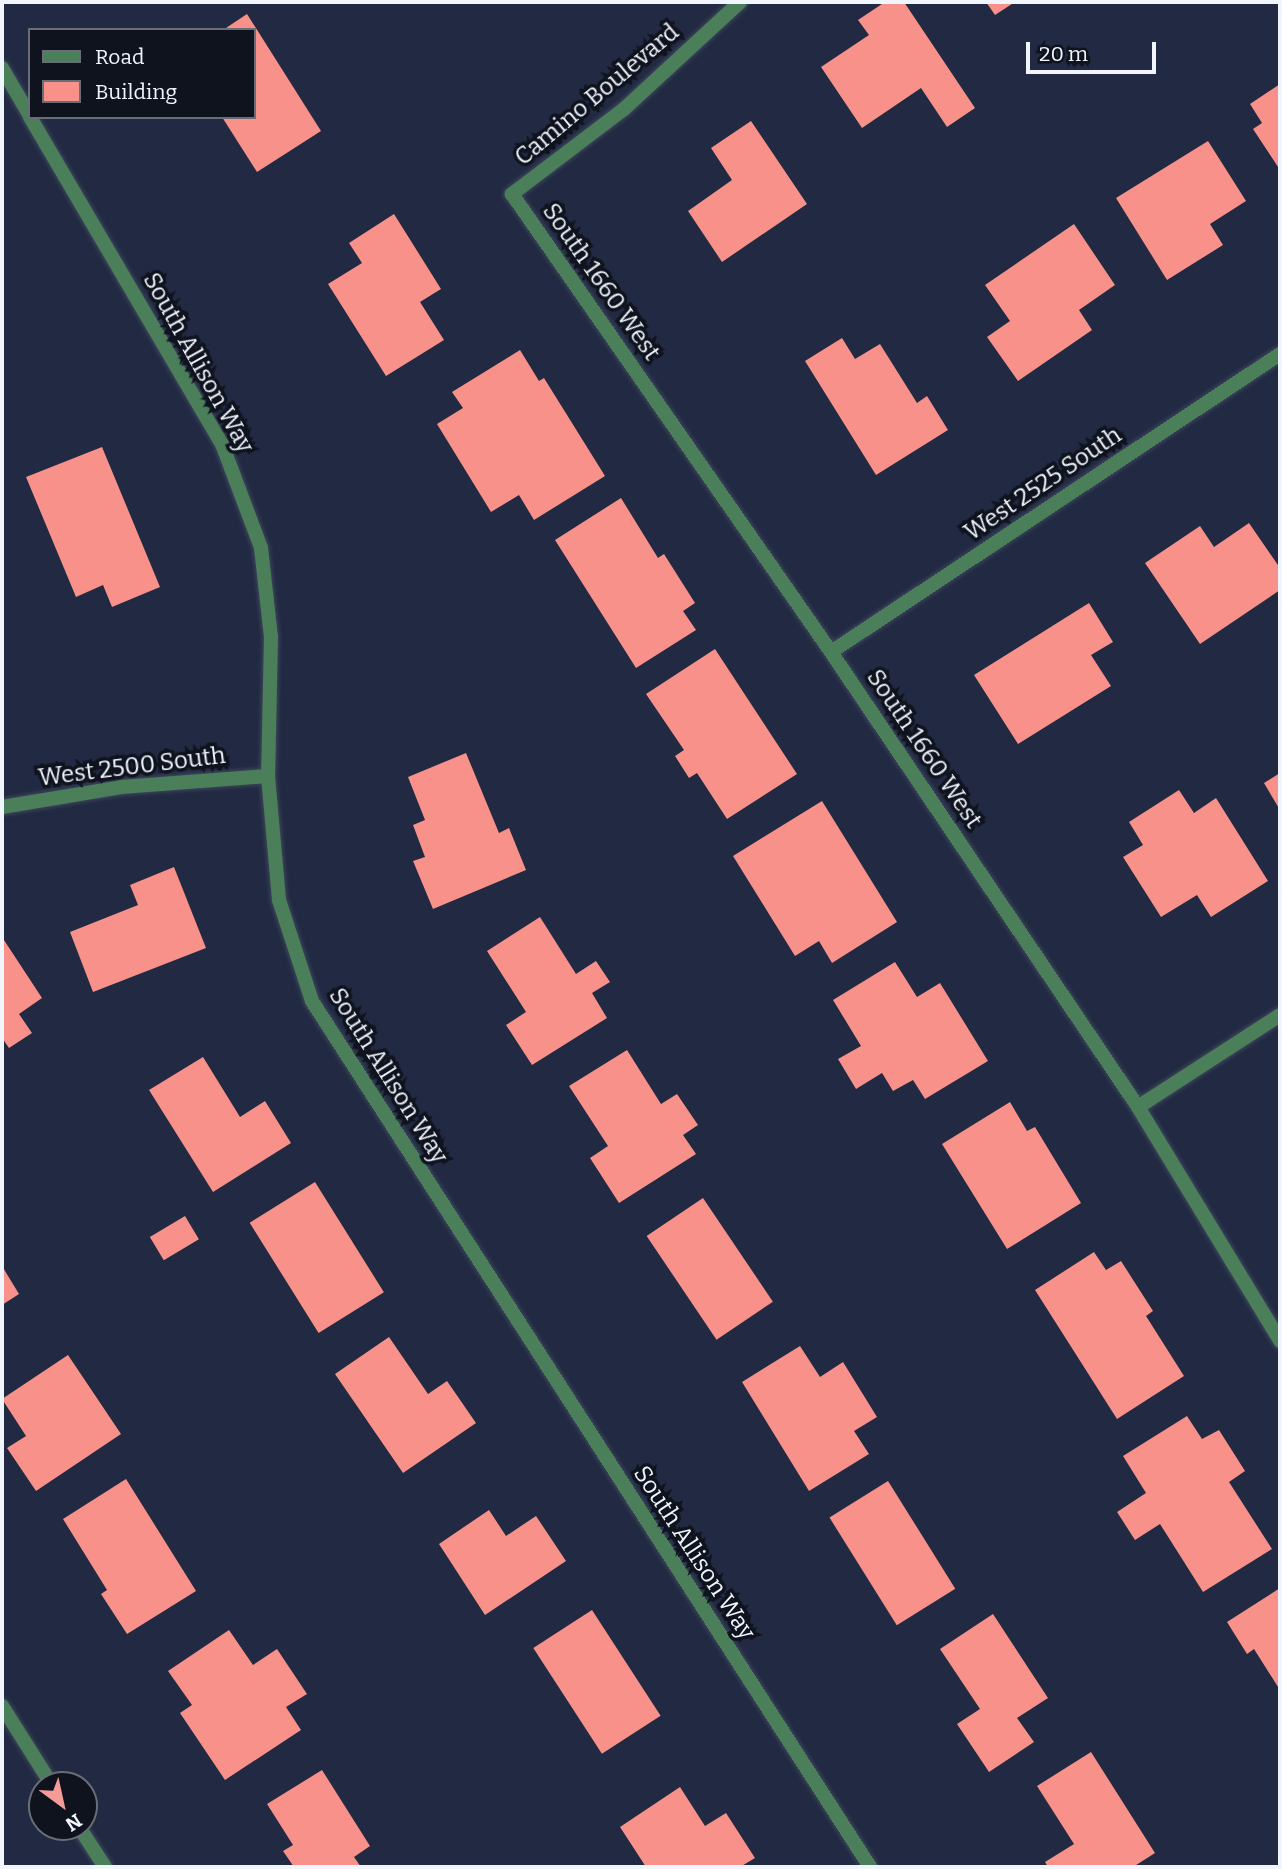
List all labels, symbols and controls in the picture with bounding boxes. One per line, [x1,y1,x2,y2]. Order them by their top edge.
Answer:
street label: Camino Boulevard [509,18,685,172]
legend [28,28,256,119]
scale bar [1030,28,1160,72]
text: 20 m [1039,41,1088,67]
text: Road [95,44,144,70]
text: Building [95,79,177,105]
street label: South 1660 West [536,198,666,366]
street label: South Allison Way [137,268,259,458]
street label: West 2525 South [959,421,1127,547]
street label: South 1660 West [860,664,988,834]
street label: West 2500 South [37,741,227,793]
street label: South Allison Way [322,983,454,1169]
street label: South Allison Way [627,1461,761,1645]
north arrow [28,1771,98,1841]
text: N [61,1809,86,1836]

